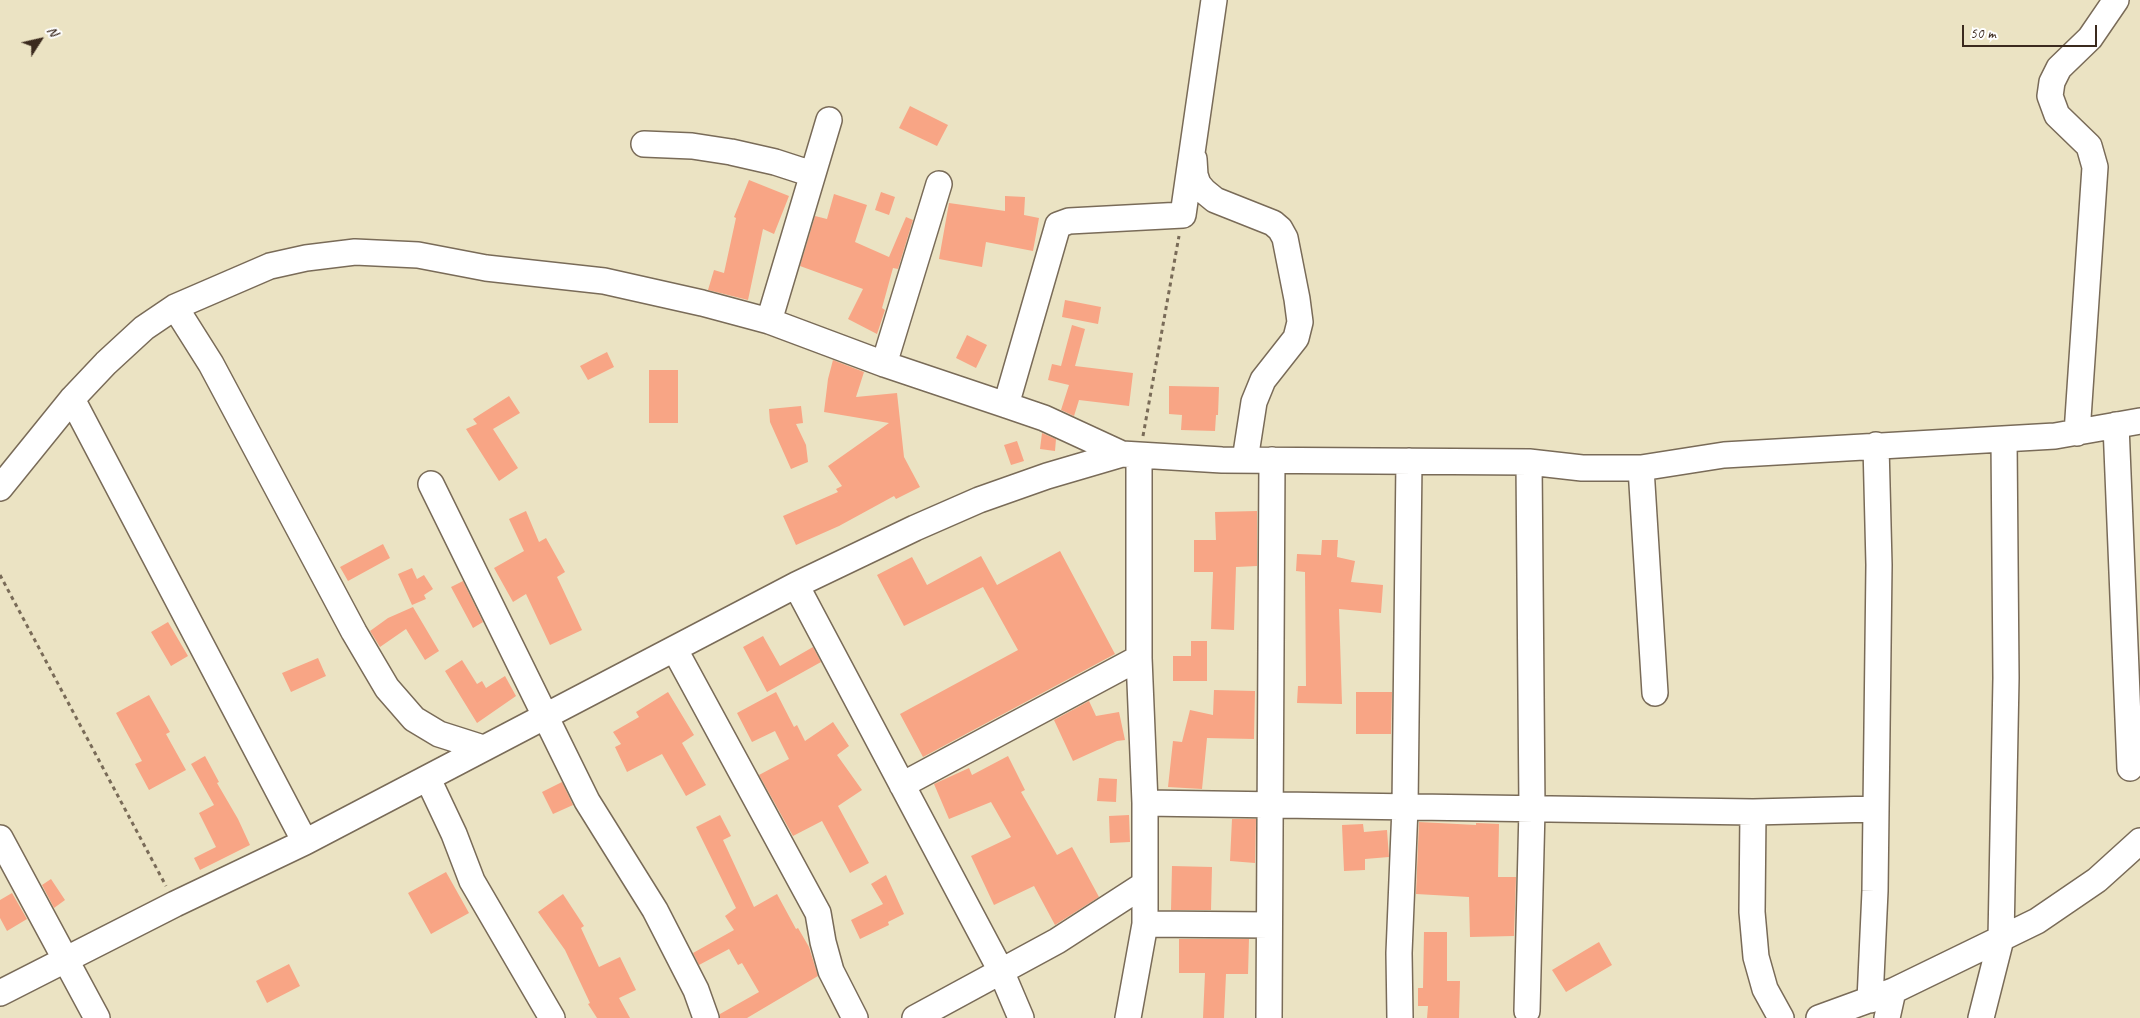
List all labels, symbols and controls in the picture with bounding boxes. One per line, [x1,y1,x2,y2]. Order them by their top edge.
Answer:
north arrow [15,15,65,65]
scale bar [1965,15,2100,47]
text: N [43,23,62,40]
text: 50 m [1970,24,1996,43]

